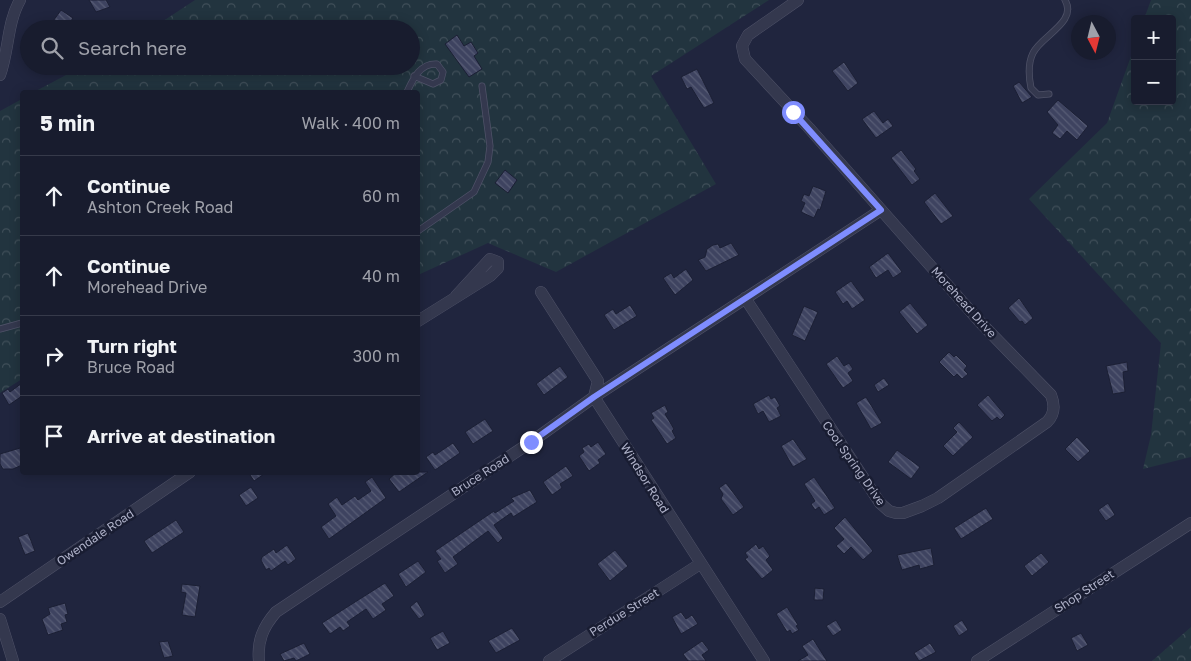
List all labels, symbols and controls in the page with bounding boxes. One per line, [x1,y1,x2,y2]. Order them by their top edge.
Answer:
north arrow [1071,15,1116,60]
map controls [1131,15,1176,105]
button: + [1131,15,1176,60]
search box [20,20,420,75]
icon: search [38,34,66,62]
text: Search here [78,36,187,59]
button: − [1131,60,1176,105]
route start [782,101,805,124]
text: 5 min [40,110,95,136]
text: Walk · 400 m [302,113,400,133]
text: Continue [87,174,170,197]
icon: ahead [40,182,68,210]
text: 60 m [362,186,400,206]
text: Ashton Creek Road [87,197,233,217]
text: Continue [87,254,170,277]
icon: ahead [40,262,68,290]
street label: Morehead Drive [928,263,1000,341]
text: 40 m [362,266,400,286]
text: Morehead Drive [87,277,207,297]
text: Turn right [87,334,177,357]
icon: right [40,342,68,370]
text: 300 m [353,346,400,366]
text: Bruce Road [87,357,175,377]
street label: Cool Spring Drive [819,418,889,508]
icon: arrive [40,422,68,450]
text: Arrive at destination [87,424,275,447]
route end [520,431,543,454]
street label: Windsor Road [617,440,673,516]
street label: Bruce Road [448,451,512,499]
street label: Owendale Road [53,506,137,568]
street label: Shop Street [1051,566,1117,616]
street label: Perdue Street [586,585,662,639]

